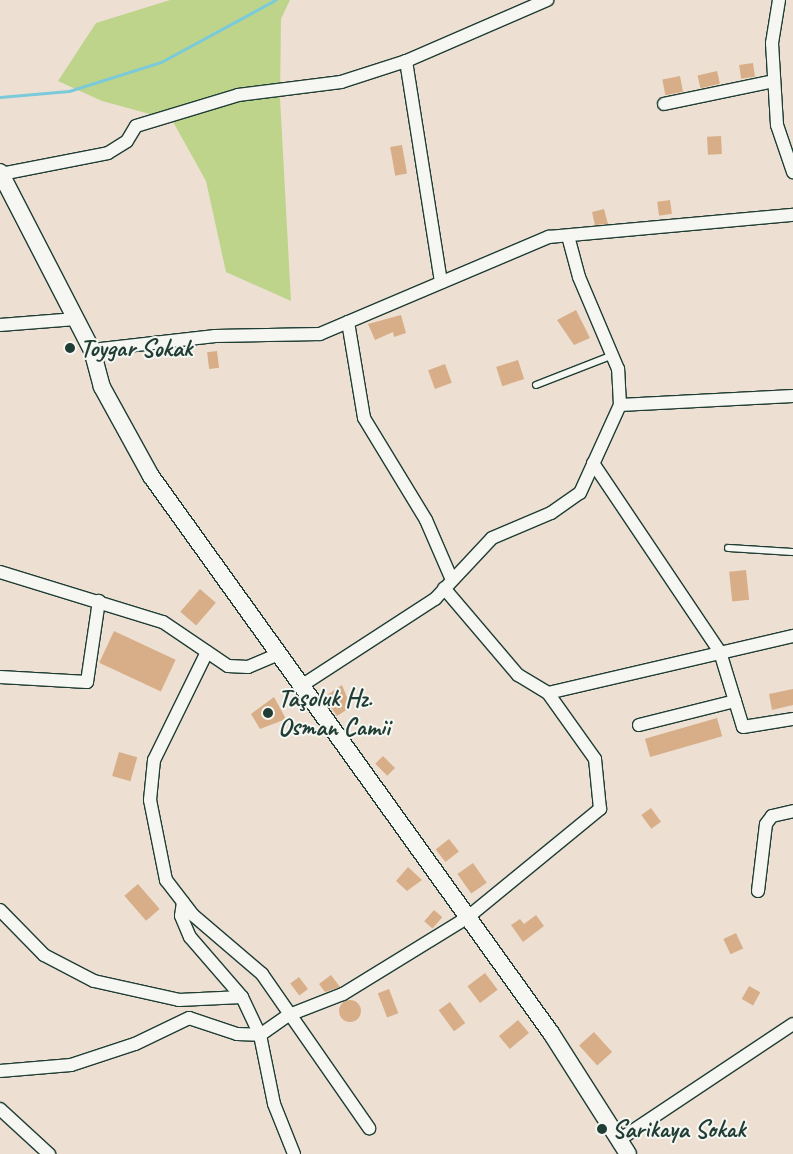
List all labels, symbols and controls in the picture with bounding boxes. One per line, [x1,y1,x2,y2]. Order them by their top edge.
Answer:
place label: Toygar Sokak [80,333,191,363]
marker: Toygar Sokak [64,342,76,354]
place label: Taşoluk Hz. Osman Camii [278,684,391,743]
marker: Taşoluk Hz. Osman Camii [262,707,274,719]
place label: Sarikaya Sokak [612,1114,745,1144]
marker: Sarikaya Sokak [596,1123,608,1135]

